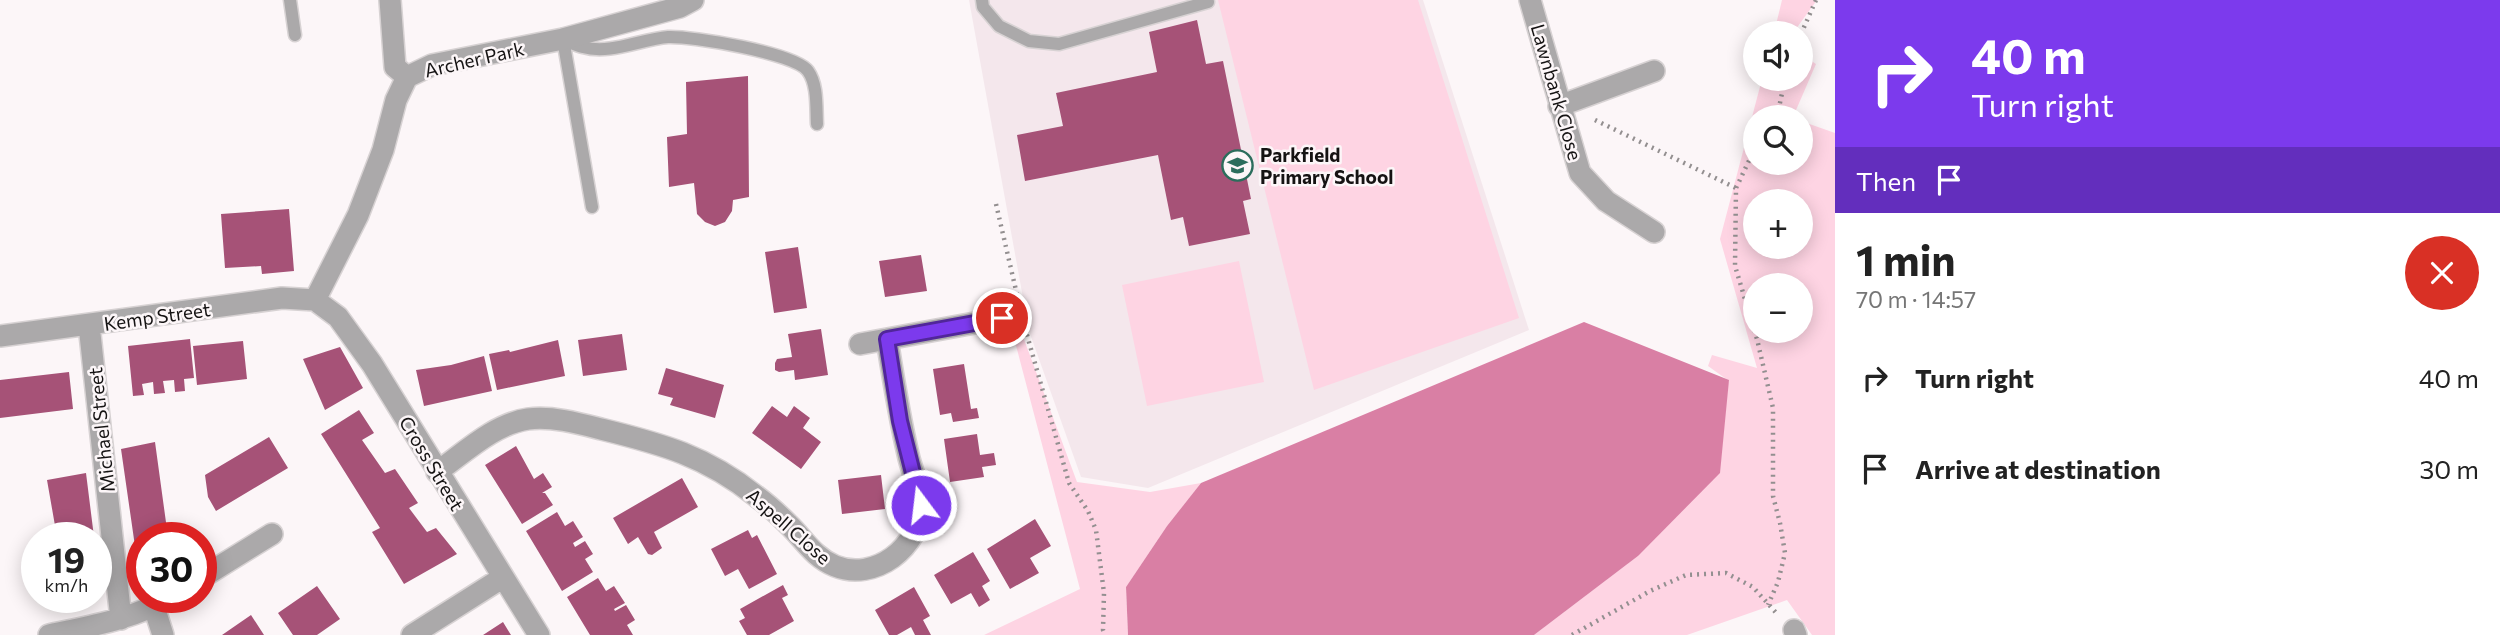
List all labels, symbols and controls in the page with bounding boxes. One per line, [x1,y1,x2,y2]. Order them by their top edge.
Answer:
street label: Lawnbank Close [1527,21,1587,163]
map controls [1743,21,1813,343]
button: sound [1743,21,1813,91]
text: 40 m [1971,24,2086,84]
icon: right [1856,28,1947,119]
street label: Archer Park [422,36,526,82]
text: Turn right [1971,84,2114,124]
button: search [1743,105,1813,175]
place label: Parkfield Primary School [1260,143,1393,188]
school or university icon: Parkfield Primary School [1220,148,1254,182]
icon: arrive [1930,161,1968,199]
text: Then [1856,165,1916,196]
button: + [1743,189,1813,259]
text: 1 min [1856,233,1956,285]
button: close [2405,236,2479,310]
button: − [1743,273,1813,343]
text: 70 m · 14:57 [1856,285,1976,313]
pin [972,288,1032,348]
street label: Kemp Street [102,297,212,335]
icon: arrive [983,299,1021,337]
icon: right [1856,359,1894,397]
text: Turn right [1915,362,2034,393]
text: 40 m [2419,362,2479,393]
street label: Michael Street [83,366,119,494]
street label: Cross Street [395,412,469,515]
icon: arrive [1856,450,1894,488]
text: Arrive at destination [1915,453,2161,484]
text: 30 m [2420,453,2479,484]
position arrow [884,468,958,542]
street label: Aspell Close [742,483,836,569]
speed limit sign: 30 [126,522,217,613]
text: 19 [48,537,85,580]
text: km/h [45,574,88,596]

